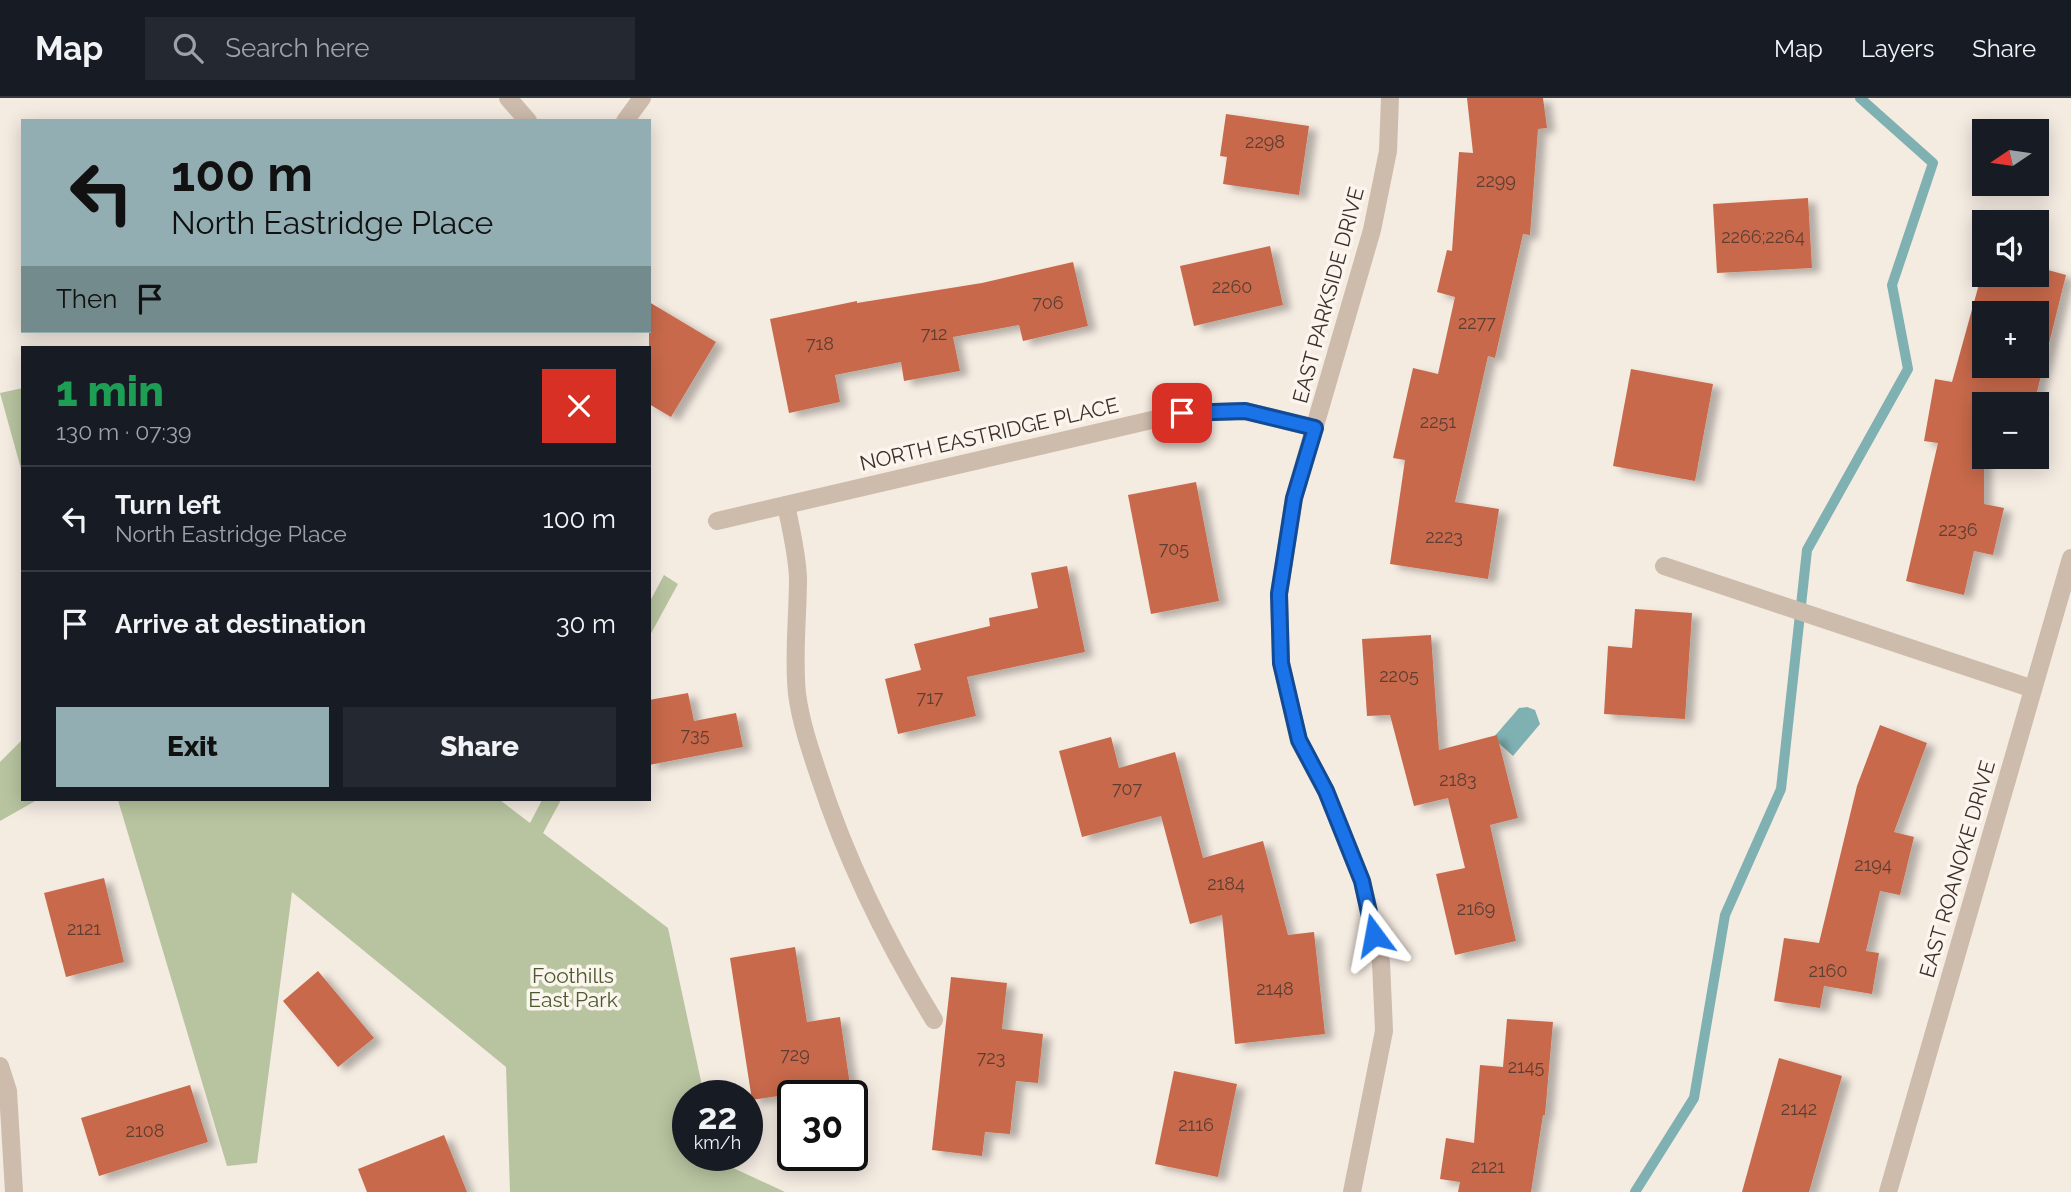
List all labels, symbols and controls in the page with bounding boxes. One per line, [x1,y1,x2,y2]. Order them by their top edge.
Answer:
search box [145,17,635,80]
text: Map [35,29,103,68]
icon: search [169,29,207,67]
text: Search here [225,33,370,63]
text: Map [1774,34,1823,63]
text: Layers [1861,34,1934,63]
text: Share [1972,34,2036,63]
north arrow [1972,119,2049,196]
map controls [1972,119,2049,469]
house number: 2298 [1245,131,1285,152]
text: 100 m [171,145,313,202]
icon: left [56,147,147,238]
house number: 2299 [1476,170,1516,191]
street label: EAST PARKSIDE DRIVE [1287,184,1369,406]
text: North Eastridge Place [171,204,493,241]
button: sound [1972,210,2049,287]
house number: 2266;2264 [1721,226,1805,247]
house number: 2260 [1212,276,1252,297]
icon: arrive [131,280,169,318]
text: Then [56,284,117,314]
house number: 706 [1032,292,1064,313]
button: + [1972,301,2049,378]
house number: 2277 [1458,312,1496,333]
house number: 712 [921,323,947,344]
house number: 718 [806,333,834,354]
text: 1 min [56,367,164,416]
button: close [542,369,616,443]
pin [1152,383,1212,443]
street label: NORTH EASTRIDGE PLACE [857,392,1121,476]
button: − [1972,392,2049,469]
icon: arrive [1163,394,1201,432]
house number: 2251 [1420,411,1456,432]
text: 130 m · 07:39 [56,418,192,445]
text: Turn left [115,490,221,520]
icon: left [56,500,94,538]
text: 100 m [543,504,616,534]
house number: 2236 [1938,519,1978,540]
text: North Eastridge Place [115,520,347,547]
house number: 2223 [1425,526,1463,547]
house number: 705 [1159,538,1189,559]
icon: arrive [56,605,94,643]
text: Arrive at destination [115,609,366,639]
text: 30 m [556,609,616,639]
house number: 2205 [1379,665,1419,686]
house number: 717 [917,687,944,708]
button: Exit [56,707,329,787]
button: Share [343,707,616,787]
house number: 735 [680,724,710,745]
street label: EAST ROANOKE DRIVE [1914,758,2000,980]
house number: 2183 [1439,769,1477,790]
house number: 707 [1112,778,1142,799]
house number: 2194 [1854,854,1892,875]
house number: 2184 [1207,873,1245,894]
position arrow [1337,898,1411,972]
house number: 2169 [1457,898,1495,919]
house number: 2121 [67,918,101,939]
house number: 2160 [1809,960,1847,981]
park label: Foothills East Park [528,963,618,1012]
house number: 2148 [1256,978,1294,999]
house number: 729 [780,1044,810,1065]
house number: 723 [977,1047,1005,1068]
house number: 2145 [1508,1056,1545,1077]
speed limit sign: 30 [777,1080,868,1171]
text: 22 [698,1096,737,1137]
house number: 2142 [1781,1098,1817,1119]
house number: 2116 [1178,1114,1214,1135]
house number: 2108 [126,1120,164,1141]
text: km/h [694,1132,741,1153]
house number: 2121 [1471,1156,1505,1177]

